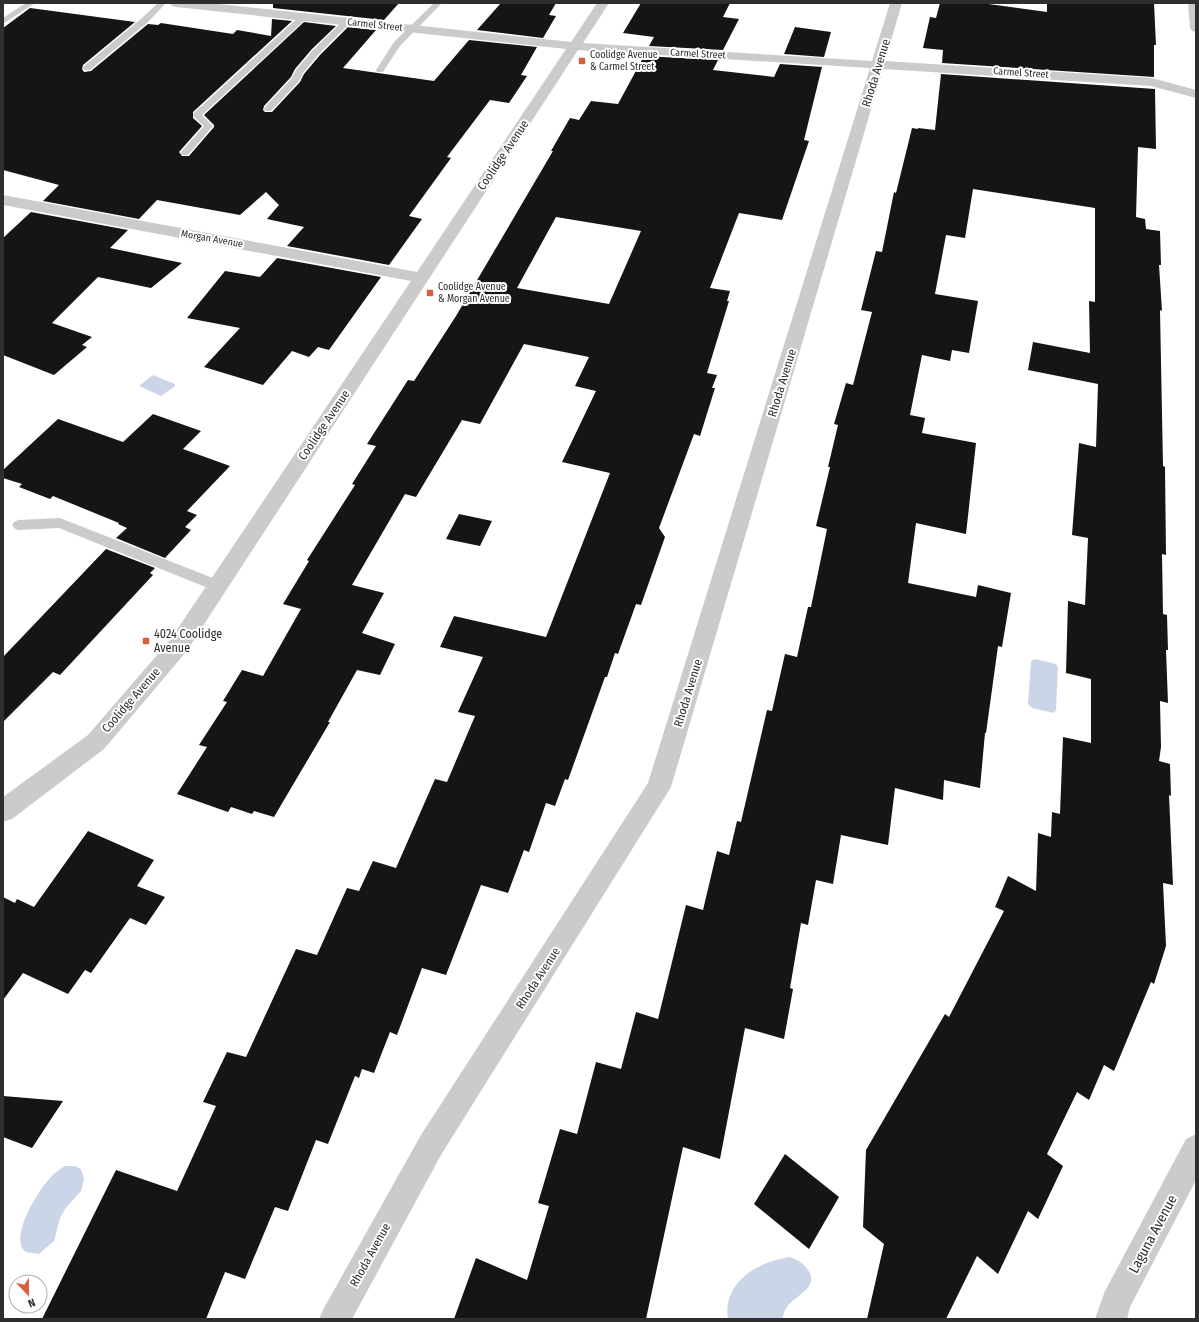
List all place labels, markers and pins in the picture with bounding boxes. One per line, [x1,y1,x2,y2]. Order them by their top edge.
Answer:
place label: Coolidge Avenue & Carmel Street [590,49,658,73]
marker: Coolidge Avenue & Carmel Street [577,56,587,66]
place label: Coolidge Avenue & Morgan Avenue [438,281,510,305]
marker: Coolidge Avenue & Morgan Avenue [425,288,435,298]
place label: 4024 Coolidge Avenue [154,627,222,655]
marker: 4024 Coolidge Avenue [141,636,151,646]

